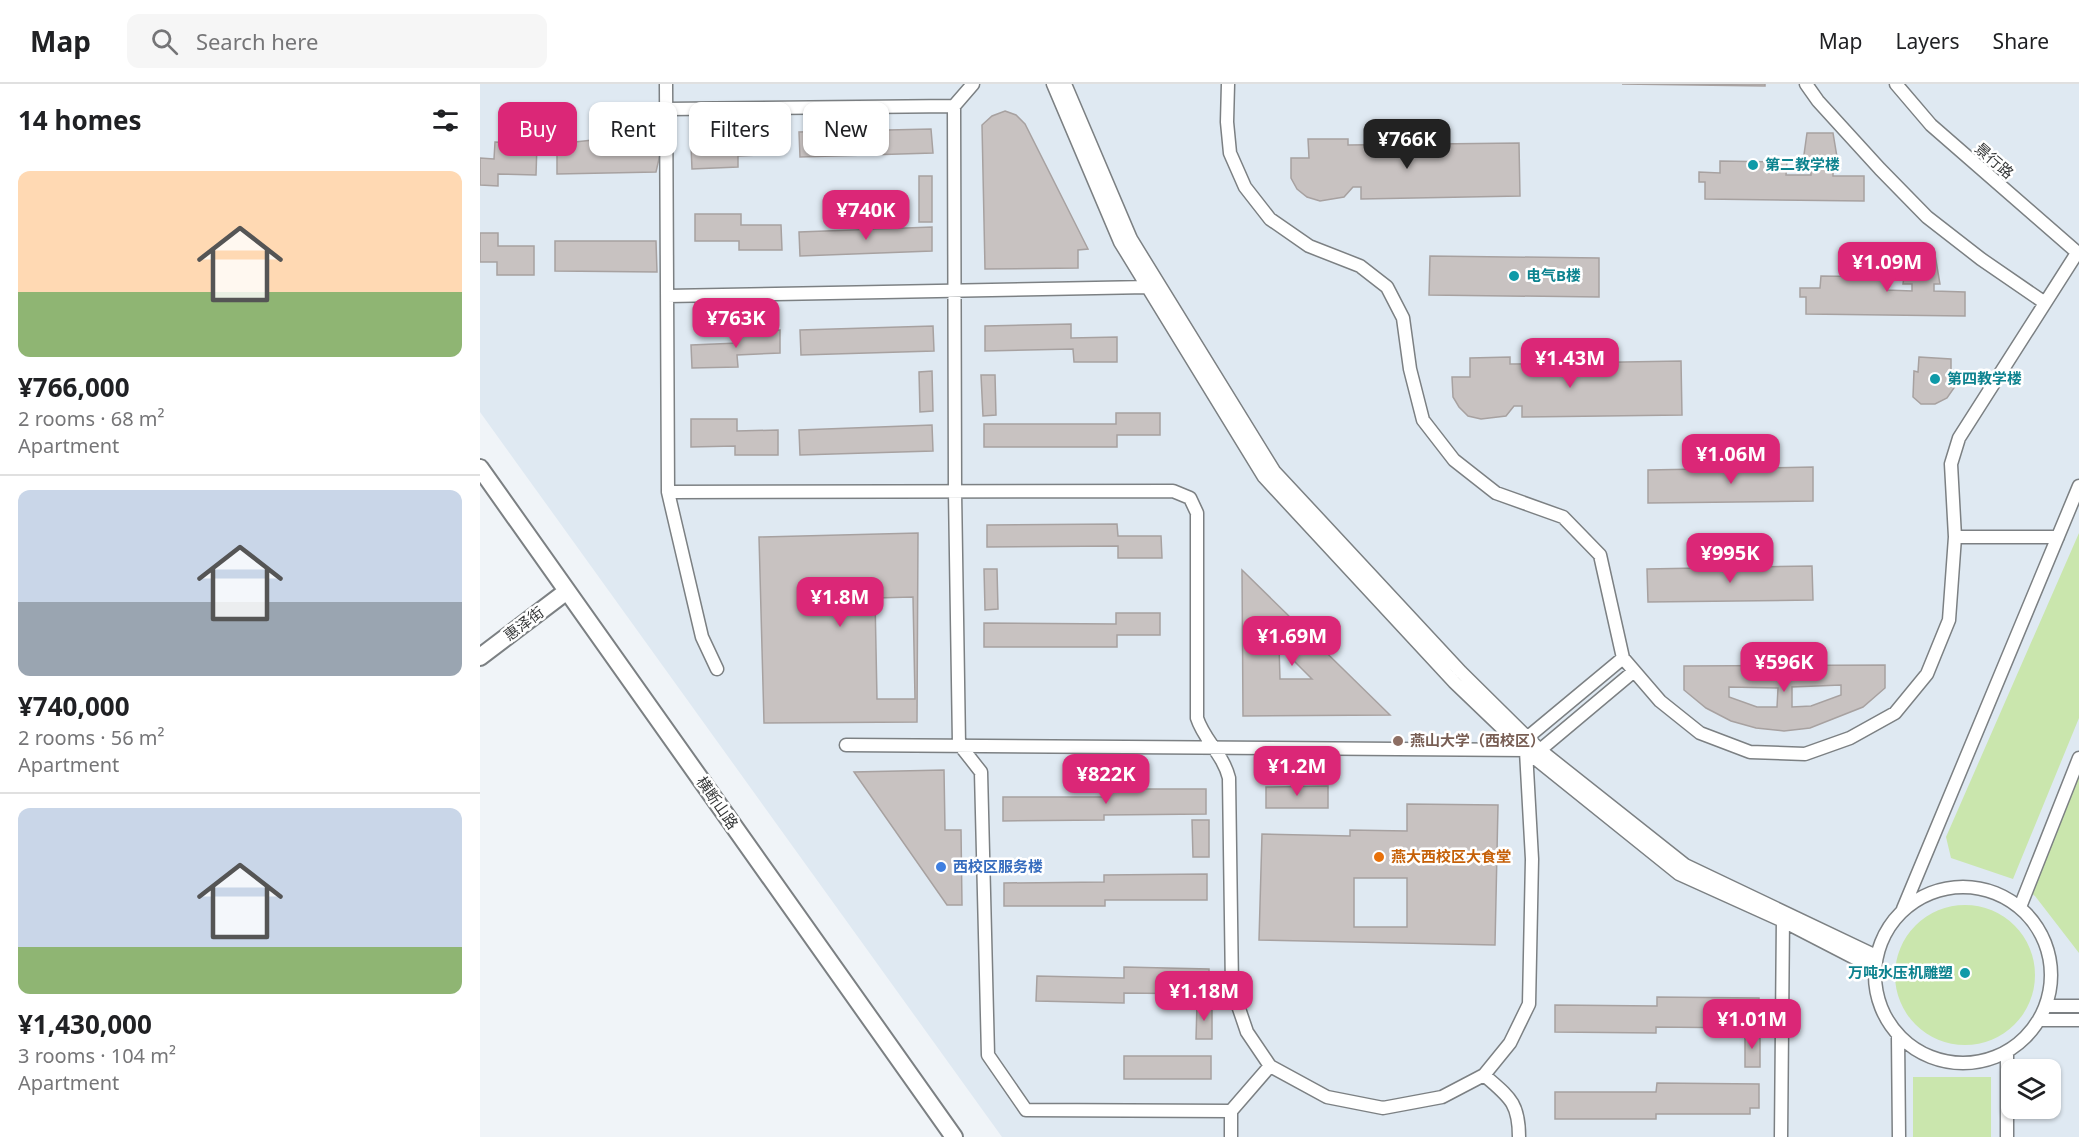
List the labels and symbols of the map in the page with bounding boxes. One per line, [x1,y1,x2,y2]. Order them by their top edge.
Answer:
pin: ¥766K [1365,119,1449,170]
street label: 景行路 [1971,138,2018,183]
place label: 第二教学楼 [1765,154,1840,174]
marker: 第二教学楼 [1746,158,1760,172]
pin: ¥740K [824,190,908,241]
pin: ¥1.09M [1838,242,1936,293]
place label: 电气B楼 [1526,265,1581,285]
marker: 电气B楼 [1507,269,1521,283]
pin: ¥763K [694,298,778,349]
pin: ¥1.43M [1521,338,1619,389]
place label: 第四教学楼 [1947,368,2022,388]
marker: 第四教学楼 [1928,372,1942,386]
pin: ¥1.06M [1682,434,1780,485]
pin: ¥995K [1688,533,1772,584]
pin: ¥1.8M [798,577,882,628]
street label: 惠泽街 [499,602,547,645]
pin: ¥1.69M [1243,616,1341,667]
pin: ¥596K [1742,642,1826,693]
place label: 燕山大学（西校区） [1410,730,1545,750]
marker: 燕山大学（西校区） [1391,734,1405,748]
pin: ¥1.2M [1255,746,1339,797]
pin: ¥822K [1064,754,1148,805]
street label: 横断山路 [692,772,743,833]
place label: 燕大西校区大食堂 [1391,846,1511,866]
marker: 燕大西校区大食堂 [1372,850,1386,864]
place label: 西校区服务楼 [953,856,1043,876]
marker: 西校区服务楼 [934,860,948,874]
place label: 万吨水压机雕塑 [1848,962,1953,982]
marker: 万吨水压机雕塑 [1958,966,1972,980]
pin: ¥1.18M [1155,971,1253,1022]
pin: ¥1.01M [1703,999,1801,1050]

